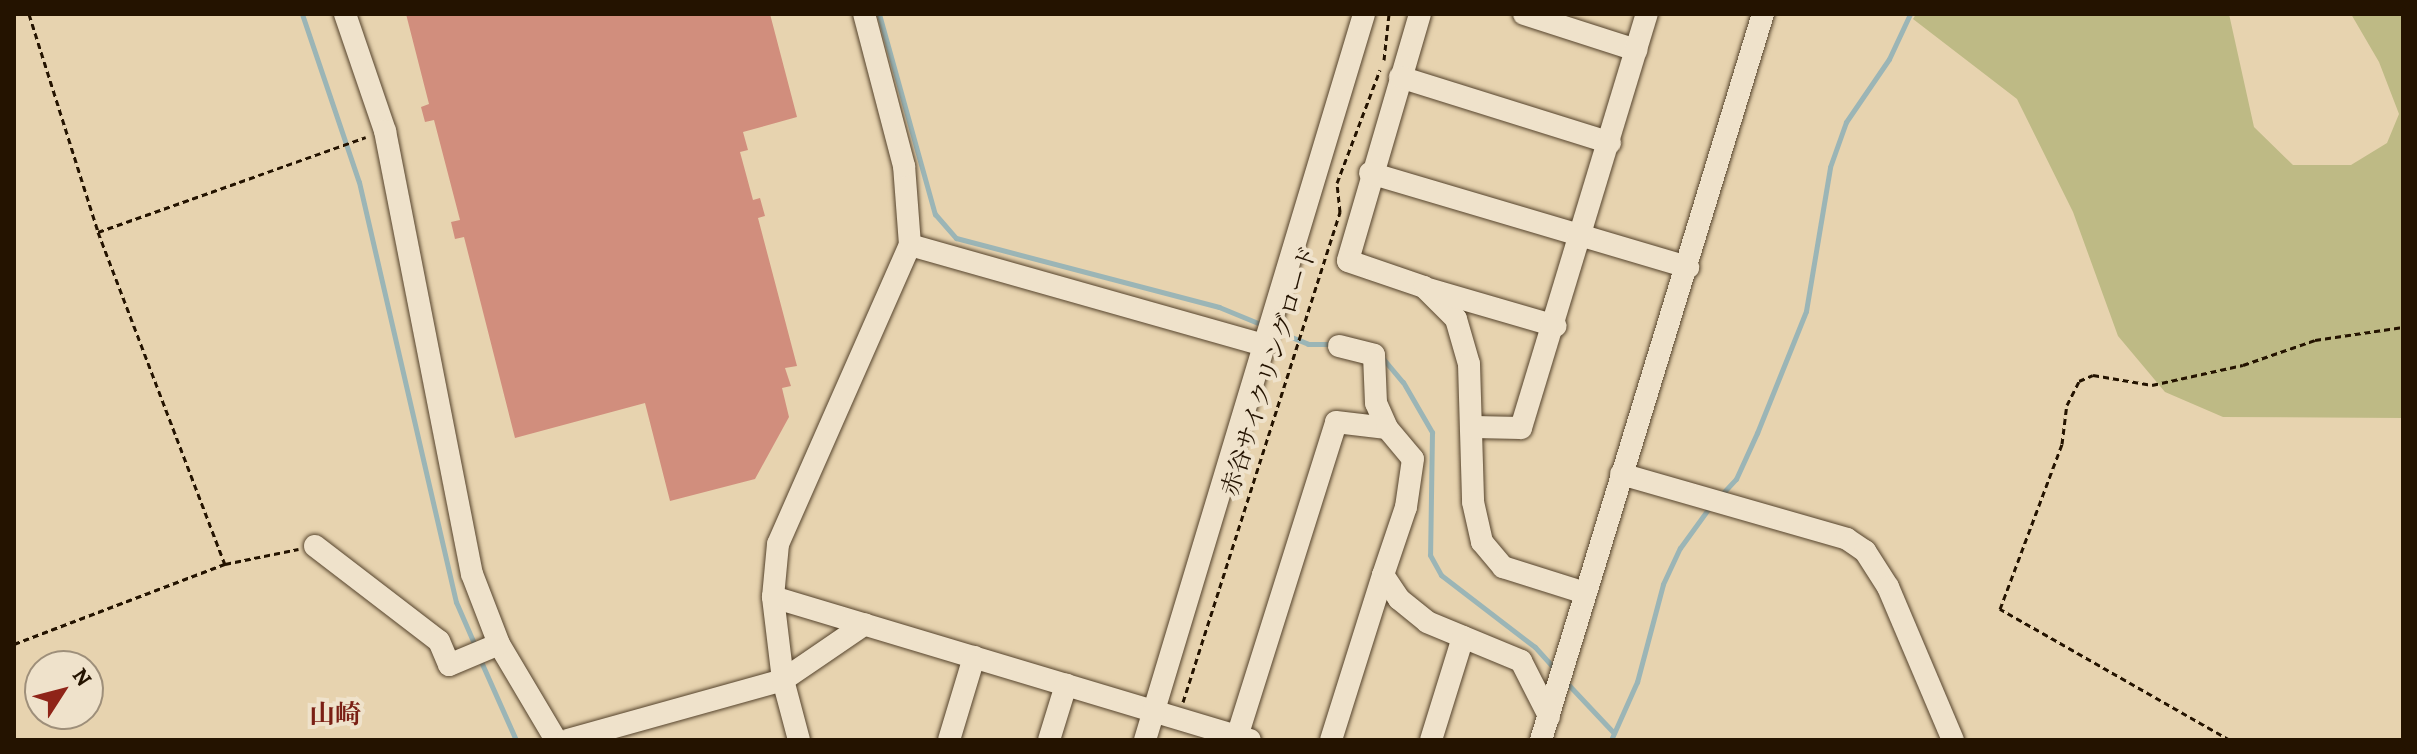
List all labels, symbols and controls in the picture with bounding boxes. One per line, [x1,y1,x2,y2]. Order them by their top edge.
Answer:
street label: 赤谷サイクリングロード [1216,241,1324,501]
north arrow [24,650,104,730]
text: N [65,662,99,692]
district label: 山崎 [309,699,361,731]

